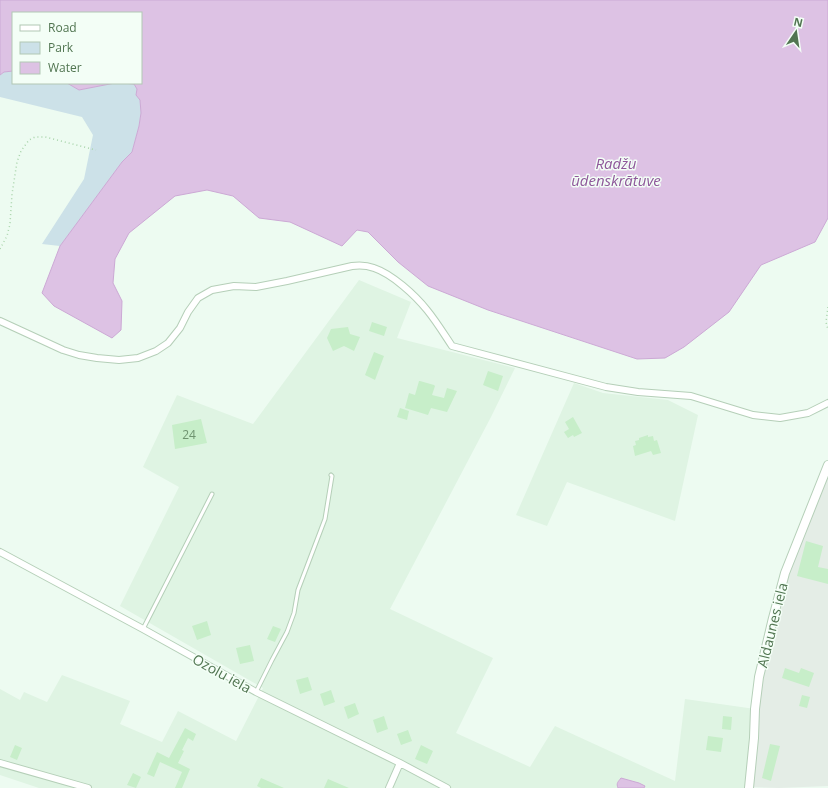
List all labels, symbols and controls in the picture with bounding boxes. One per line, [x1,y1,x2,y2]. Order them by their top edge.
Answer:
legend [12,12,142,84]
north arrow [776,12,816,52]
text: N [792,13,804,30]
text: Road [48,19,77,36]
text: Park [48,39,74,56]
text: Water [48,59,82,76]
water label: Radžu ūdenskrātuve [571,153,661,190]
house number: 24 [182,426,196,443]
street label: Aldaunes iela [752,581,792,669]
street label: Ozolu iela [189,649,255,697]

